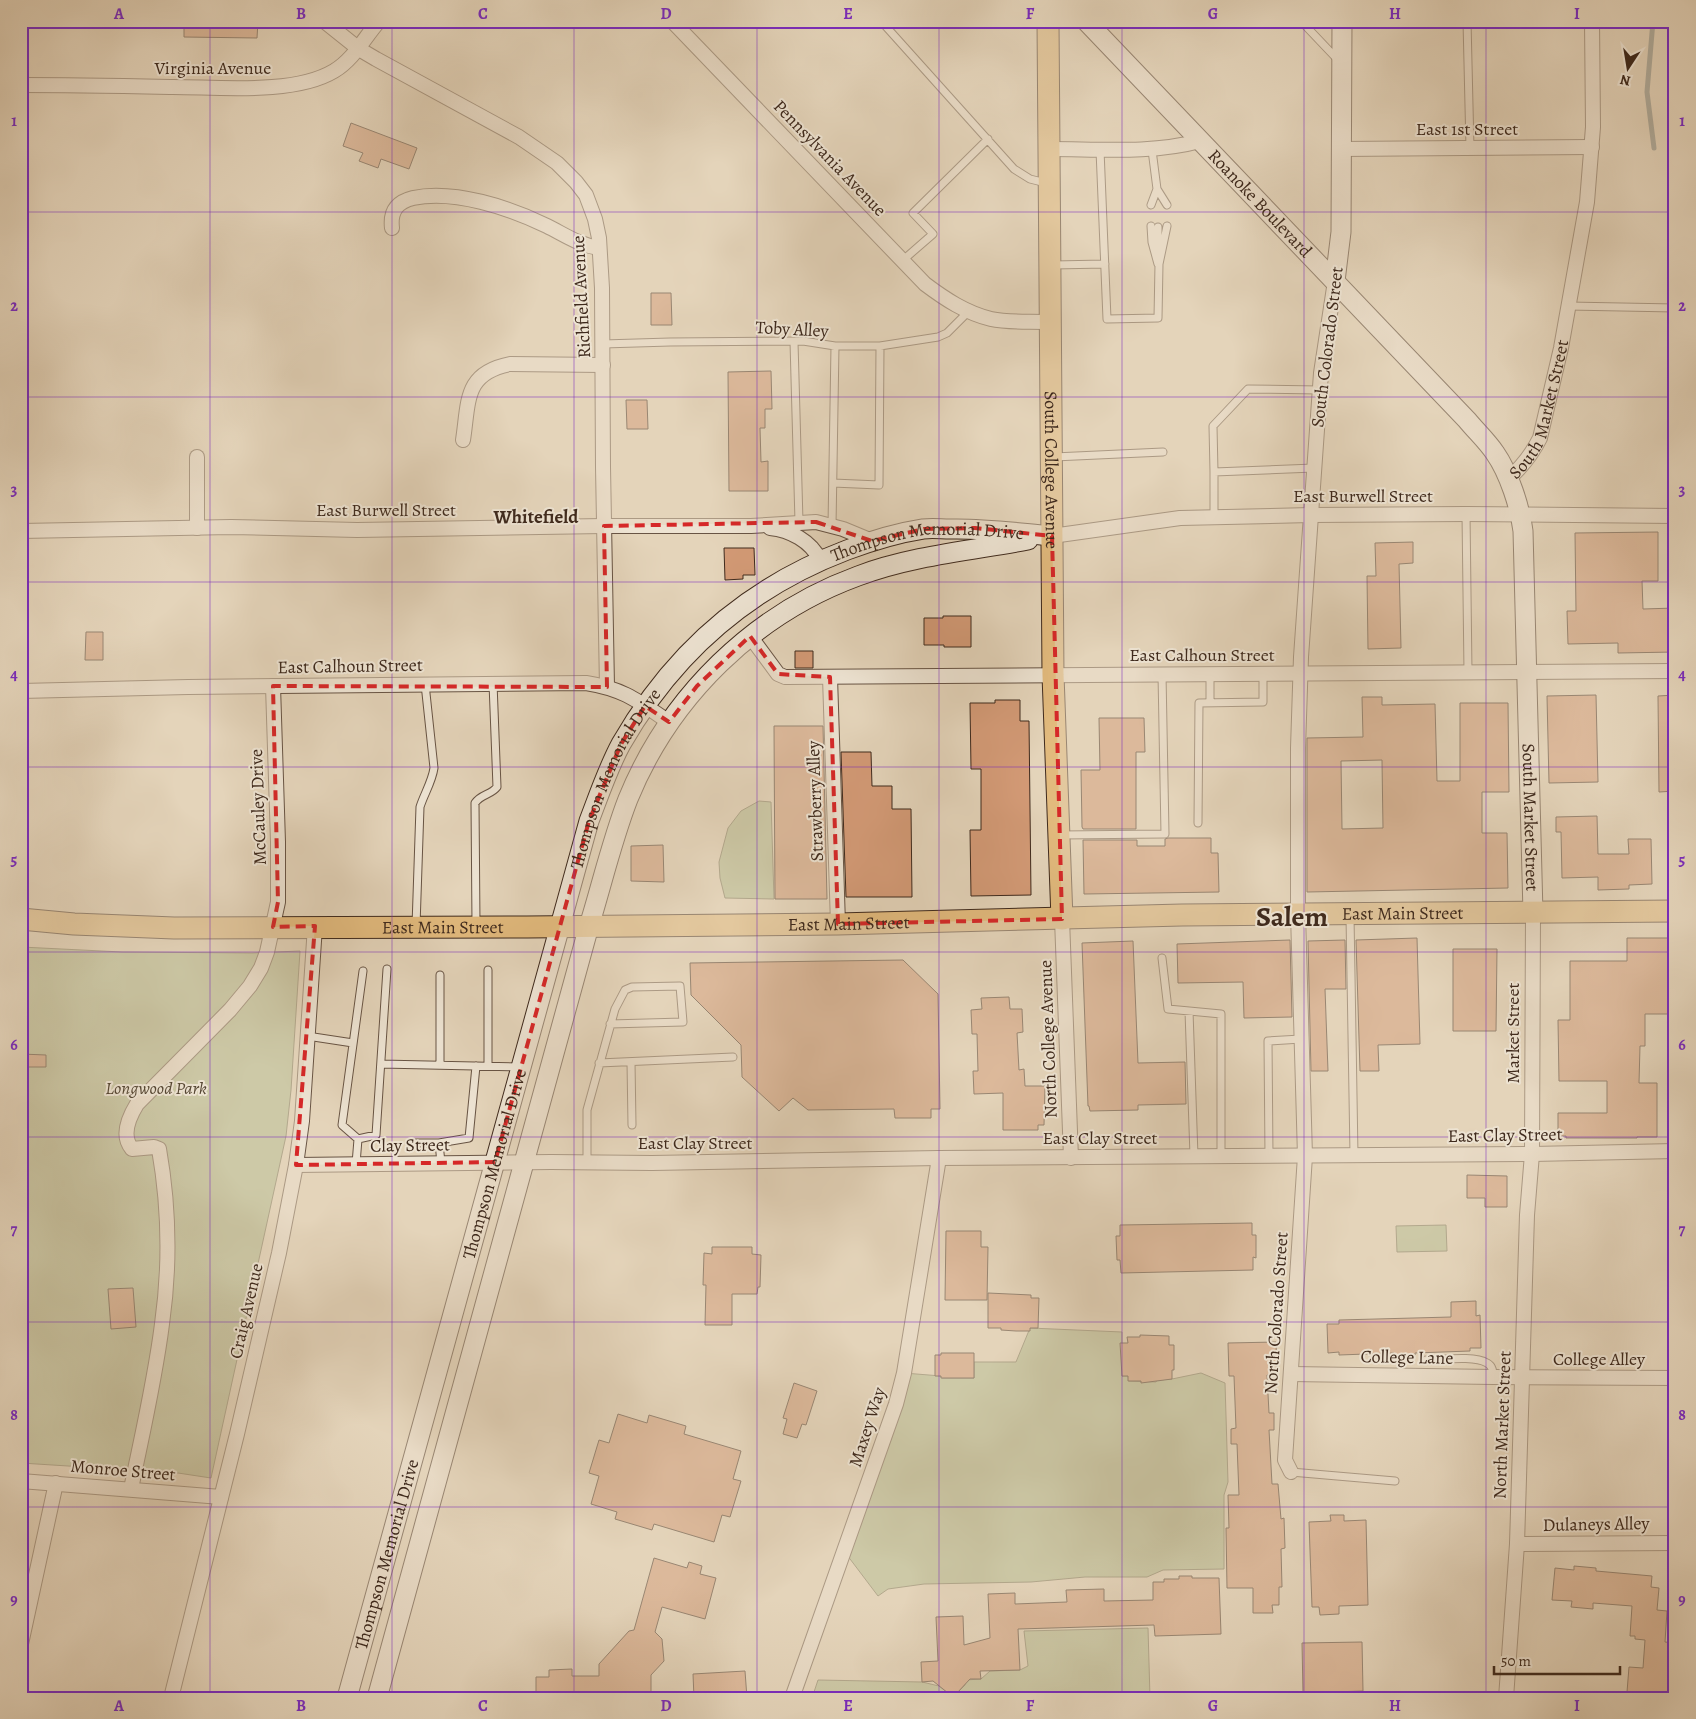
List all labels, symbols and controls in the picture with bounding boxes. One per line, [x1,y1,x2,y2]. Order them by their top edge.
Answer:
text: A [113,3,125,25]
text: B [296,3,306,25]
text: C [478,3,488,25]
text: D [660,3,672,25]
text: E [843,3,853,25]
text: F [1026,3,1035,25]
text: G [1208,3,1218,25]
text: H [1389,3,1401,25]
text: I [1574,3,1580,25]
north arrow [1604,42,1654,92]
street label: Virginia Avenue [154,56,271,80]
text: N [1618,70,1632,91]
street label: Pennsylvania Avenue [768,95,892,221]
text: 1 [11,110,17,132]
text: 1 [1679,110,1685,132]
street label: East 1st Street [1416,117,1518,141]
street label: Roanoke Boulevard [1203,144,1318,263]
street label: Richfield Avenue [566,235,596,359]
street label: South Colorado Street [1305,265,1349,429]
text: 2 [10,295,18,317]
text: 2 [1678,295,1686,317]
street label: Toby Alley [755,315,830,343]
street label: South Market Street [1503,338,1574,484]
street label: South College Avenue [1039,391,1064,549]
text: 3 [11,479,18,501]
text: 3 [1679,479,1686,501]
street label: East Burwell Street [1293,484,1433,508]
street label: East Burwell Street [316,498,456,522]
district label: Whitefield [493,504,579,530]
street label: Thompson Memorial Drive [827,516,1025,567]
street label: East Calhoun Street [1129,643,1275,667]
street label: East Calhoun Street [277,653,423,679]
text: 4 [10,664,18,686]
text: 4 [1678,664,1686,686]
street label: Thompson Memorial Drive [564,683,666,872]
street label: Strawberry Alley [801,739,829,862]
street label: South Market Street [1517,743,1544,892]
street label: McCauley Drive [244,748,272,866]
text: 5 [11,849,18,871]
text: 5 [1679,849,1686,871]
district label: Salem [1256,898,1328,936]
street label: East Main Street [1342,901,1464,926]
street label: East Main Street [788,910,910,936]
street label: East Main Street [382,915,504,939]
street label: North College Avenue [1033,959,1063,1119]
street label: Market Street [1501,983,1525,1083]
text: 6 [10,1034,18,1056]
text: 6 [1678,1034,1686,1056]
street label: Thompson Memorial Drive [457,1066,532,1262]
park label: Longwood Park [105,1076,207,1100]
street label: East Clay Street [1447,1122,1563,1148]
street label: East Clay Street [1043,1126,1158,1150]
street label: East Clay Street [638,1131,753,1155]
street label: Clay Street [370,1132,450,1158]
text: 7 [11,1219,18,1241]
text: 7 [1679,1219,1686,1241]
street label: North Colorado Street [1258,1231,1294,1395]
street label: Craig Avenue [223,1261,269,1361]
street label: College Lane [1360,1344,1454,1370]
street label: College Alley [1553,1347,1646,1371]
street label: North Market Street [1487,1350,1517,1500]
street label: Maxey Way [843,1383,891,1470]
text: 8 [10,1404,18,1426]
text: 8 [1678,1404,1686,1426]
street label: Monroe Street [70,1453,177,1487]
street label: Thompson Memorial Drive [349,1456,424,1652]
street label: Dulaneys Alley [1542,1511,1651,1537]
text: 9 [10,1589,18,1611]
text: 9 [1678,1589,1686,1611]
scale bar [1494,1644,1620,1676]
text: 50 m [1501,1651,1531,1671]
text: A [113,1695,125,1717]
text: B [296,1695,306,1717]
text: C [478,1695,488,1717]
text: D [660,1695,672,1717]
text: E [843,1695,853,1717]
text: F [1026,1695,1035,1717]
text: G [1208,1695,1218,1717]
text: H [1389,1695,1401,1717]
text: I [1574,1695,1580,1717]

